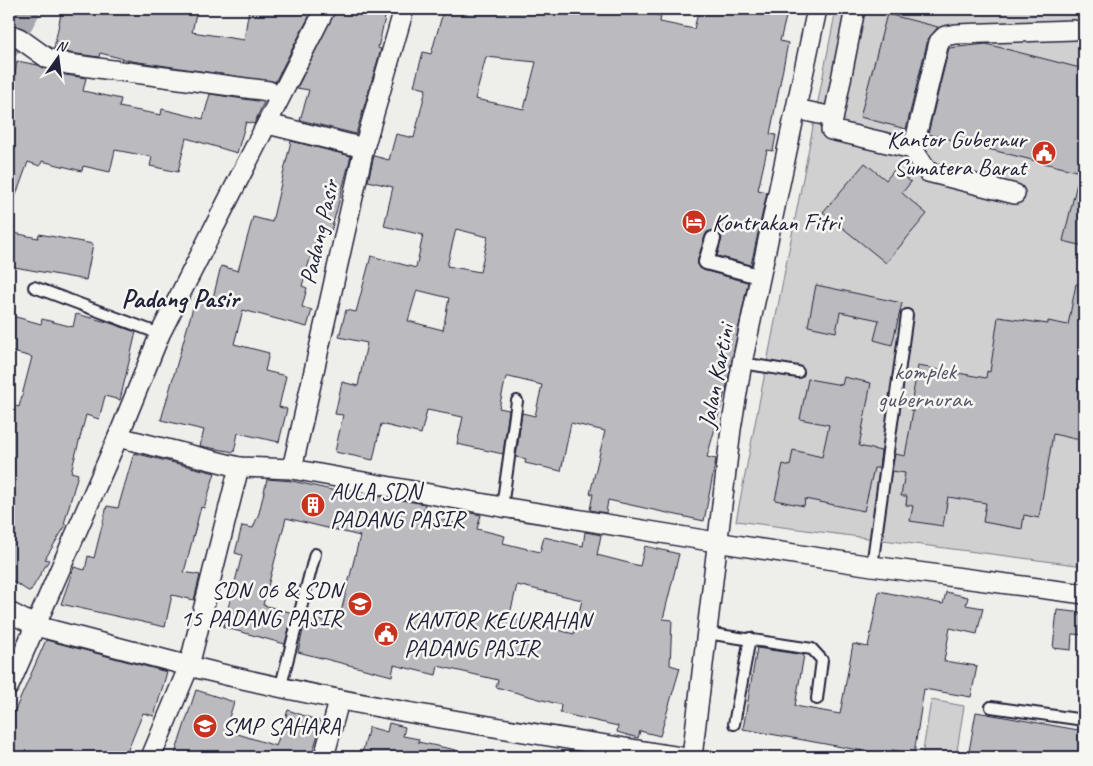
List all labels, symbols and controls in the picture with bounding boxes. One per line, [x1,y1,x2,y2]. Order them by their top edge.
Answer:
north arrow [32,32,82,82]
text: N [55,37,70,56]
place label: Kantor Gubernur Sumatera Barat [887,124,1028,182]
public building icon: Kantor Gubernur Sumatera Barat [1031,140,1057,166]
street label: Padang Pasir [292,175,346,287]
place label: Kontrakan Fitri [712,207,843,237]
hotel icon: Kontrakan Fitri [681,209,707,235]
district label: Padang Pasir [121,282,241,315]
street label: Jalan Kartini [691,319,741,432]
park label: komplek gubernuran [878,356,973,414]
place label: AULA SDN PADANG PASIR [330,476,467,534]
building icon: AULA SDN PADANG PASIR [300,492,326,518]
place label: SDN 06 & SDN 15 PADANG PASIR [180,575,345,633]
school or university icon: SDN 06 & SDN 15 PADANG PASIR [347,591,373,617]
place label: KANTOR KELURAHAN PADANG PASIR [404,605,594,663]
public building icon: KANTOR KELURAHAN PADANG PASIR [373,621,399,647]
place label: SMP SAHARA [222,711,342,741]
school or university icon: SMP SAHARA [192,713,218,739]

